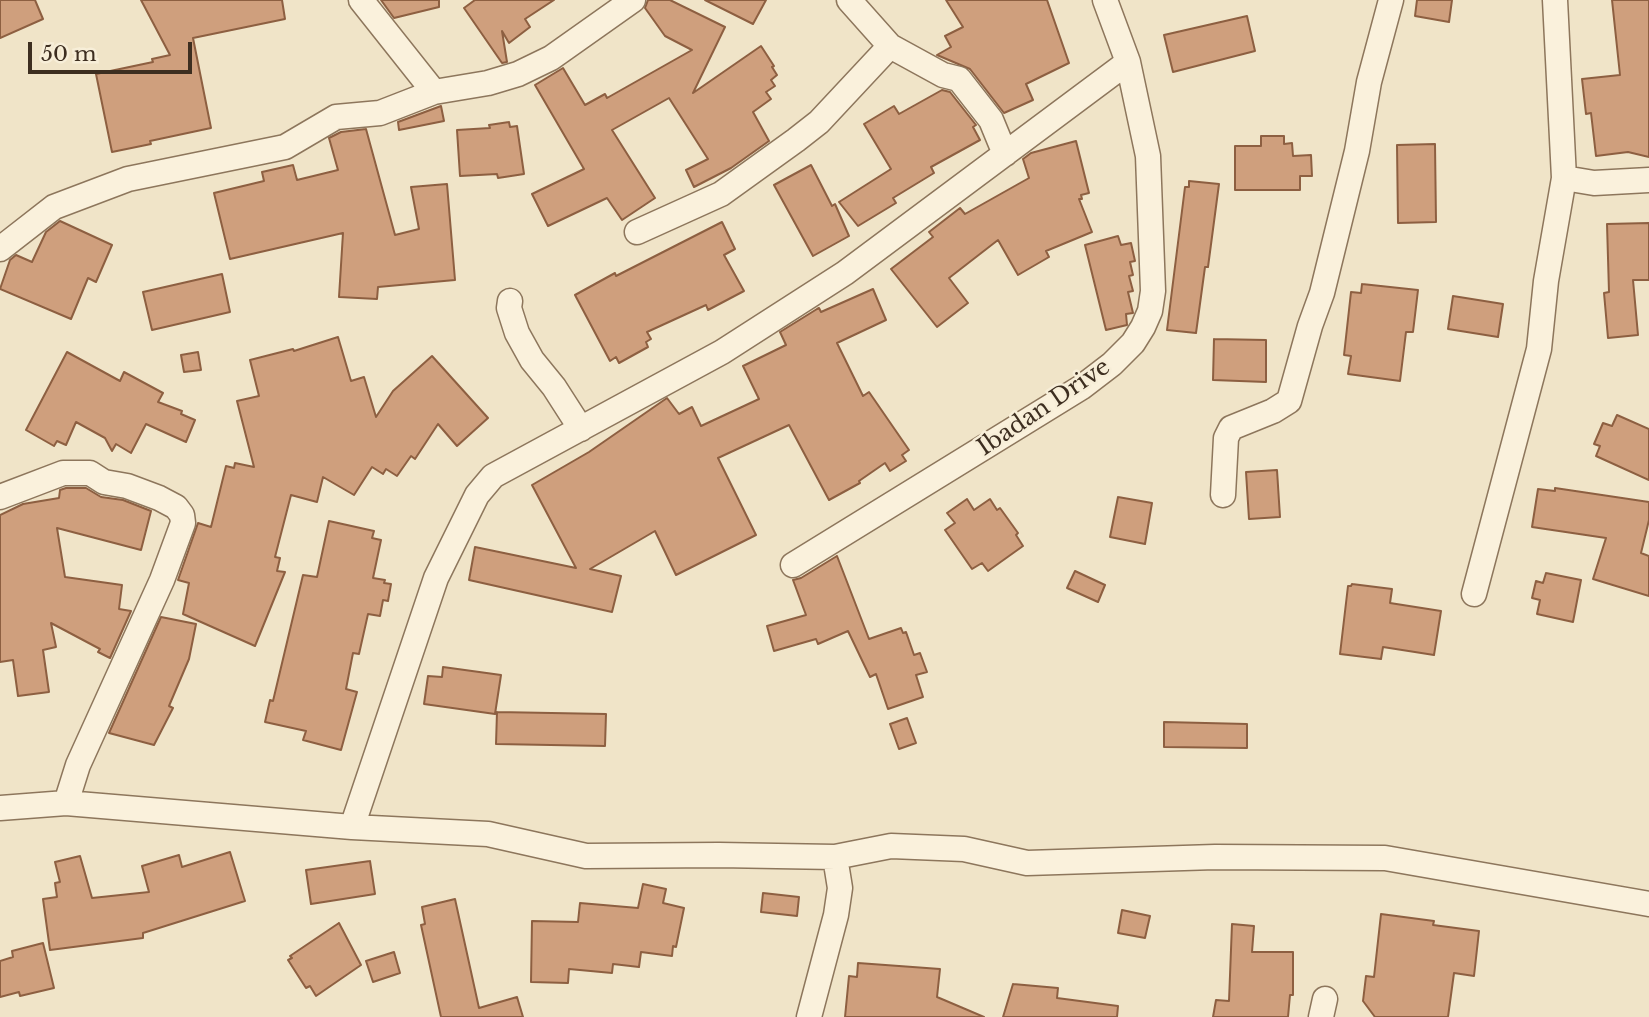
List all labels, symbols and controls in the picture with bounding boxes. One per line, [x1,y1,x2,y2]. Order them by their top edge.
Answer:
scale bar [32,28,196,72]
text: 50 m [41,41,96,67]
street label: Ibadan Drive [973,354,1115,462]

